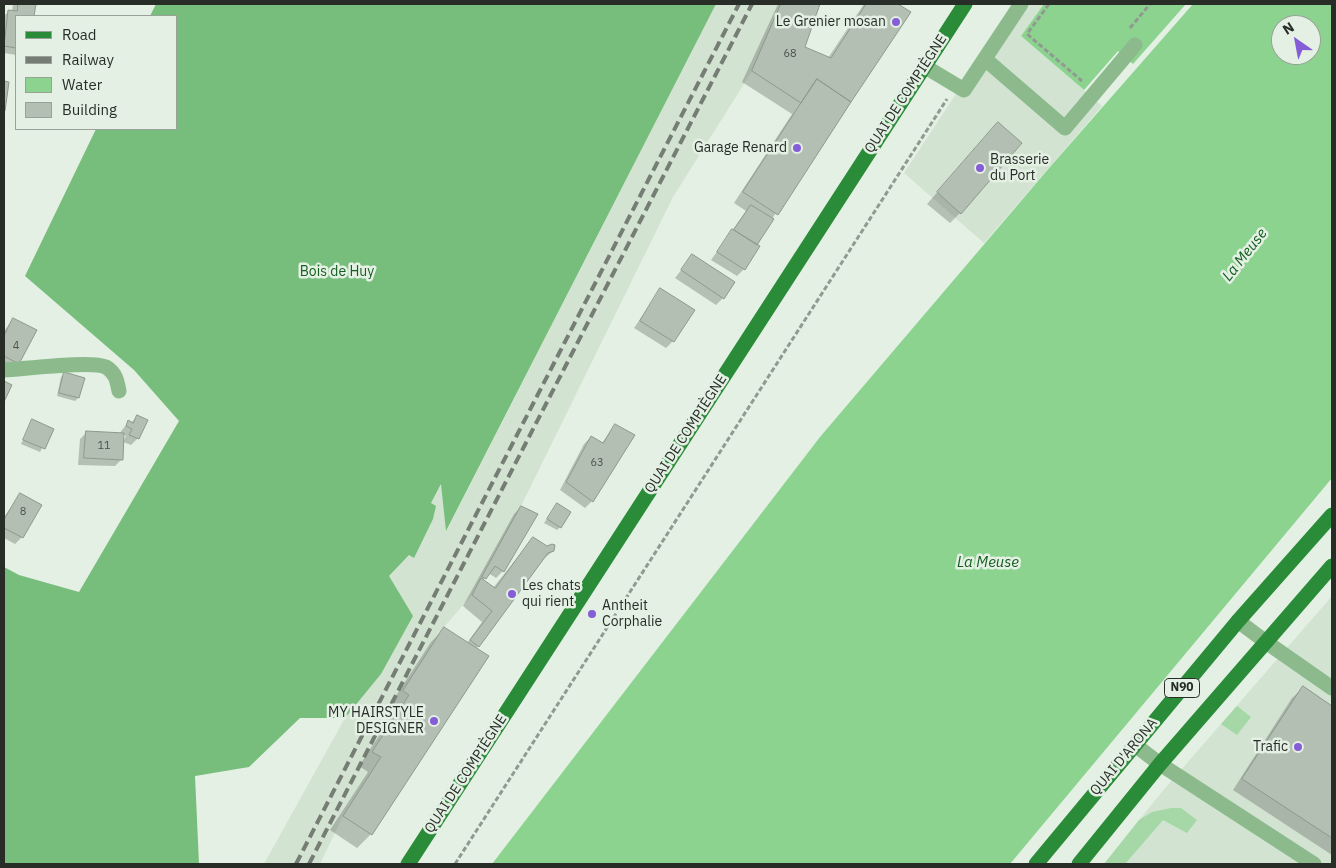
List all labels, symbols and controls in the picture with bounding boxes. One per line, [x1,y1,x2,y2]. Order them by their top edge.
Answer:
place label: Le Grenier mosan [776,14,886,30]
legend [15,15,178,130]
north arrow [1271,15,1321,65]
marker: Le Grenier mosan [890,16,902,28]
text: N [1279,18,1298,39]
text: Road [62,25,97,44]
street label: QUAI DE COMPIÈGNE [861,32,951,156]
house number: 68 [783,47,797,61]
text: Railway [62,50,114,69]
text: Water [62,75,102,94]
text: Building [62,100,117,119]
place label: Garage Renard [694,140,787,156]
marker: Garage Renard [791,142,803,154]
place label: Brasserie du Port [990,152,1049,184]
marker: Brasserie du Port [974,162,986,174]
water label: La Meuse [1219,225,1271,285]
park label: Bois de Huy [300,264,374,280]
house number: 4 [13,339,19,353]
street label: QUAI DE COMPIÈGNE [641,372,731,496]
house number: 11 [97,439,111,453]
house number: 63 [590,456,604,470]
house number: 8 [20,505,26,519]
water label: La Meuse [957,554,1019,572]
place label: Les chats qui rient [522,578,581,610]
marker: Les chats qui rient [506,588,518,600]
place label: Antheit Corphalie [602,598,662,630]
marker: Antheit Corphalie [586,608,598,620]
road number: N90 [1164,678,1200,698]
place label: MY HAIRSTYLE DESIGNER [328,705,424,738]
street label: QUAI DE COMPIÈGNE [421,712,511,836]
marker: MY HAIRSTYLE DESIGNER [428,715,440,727]
street label: QUAI D'ARONA [1087,715,1161,799]
place label: Trafic [1253,739,1288,755]
marker: Trafic [1292,741,1304,753]

